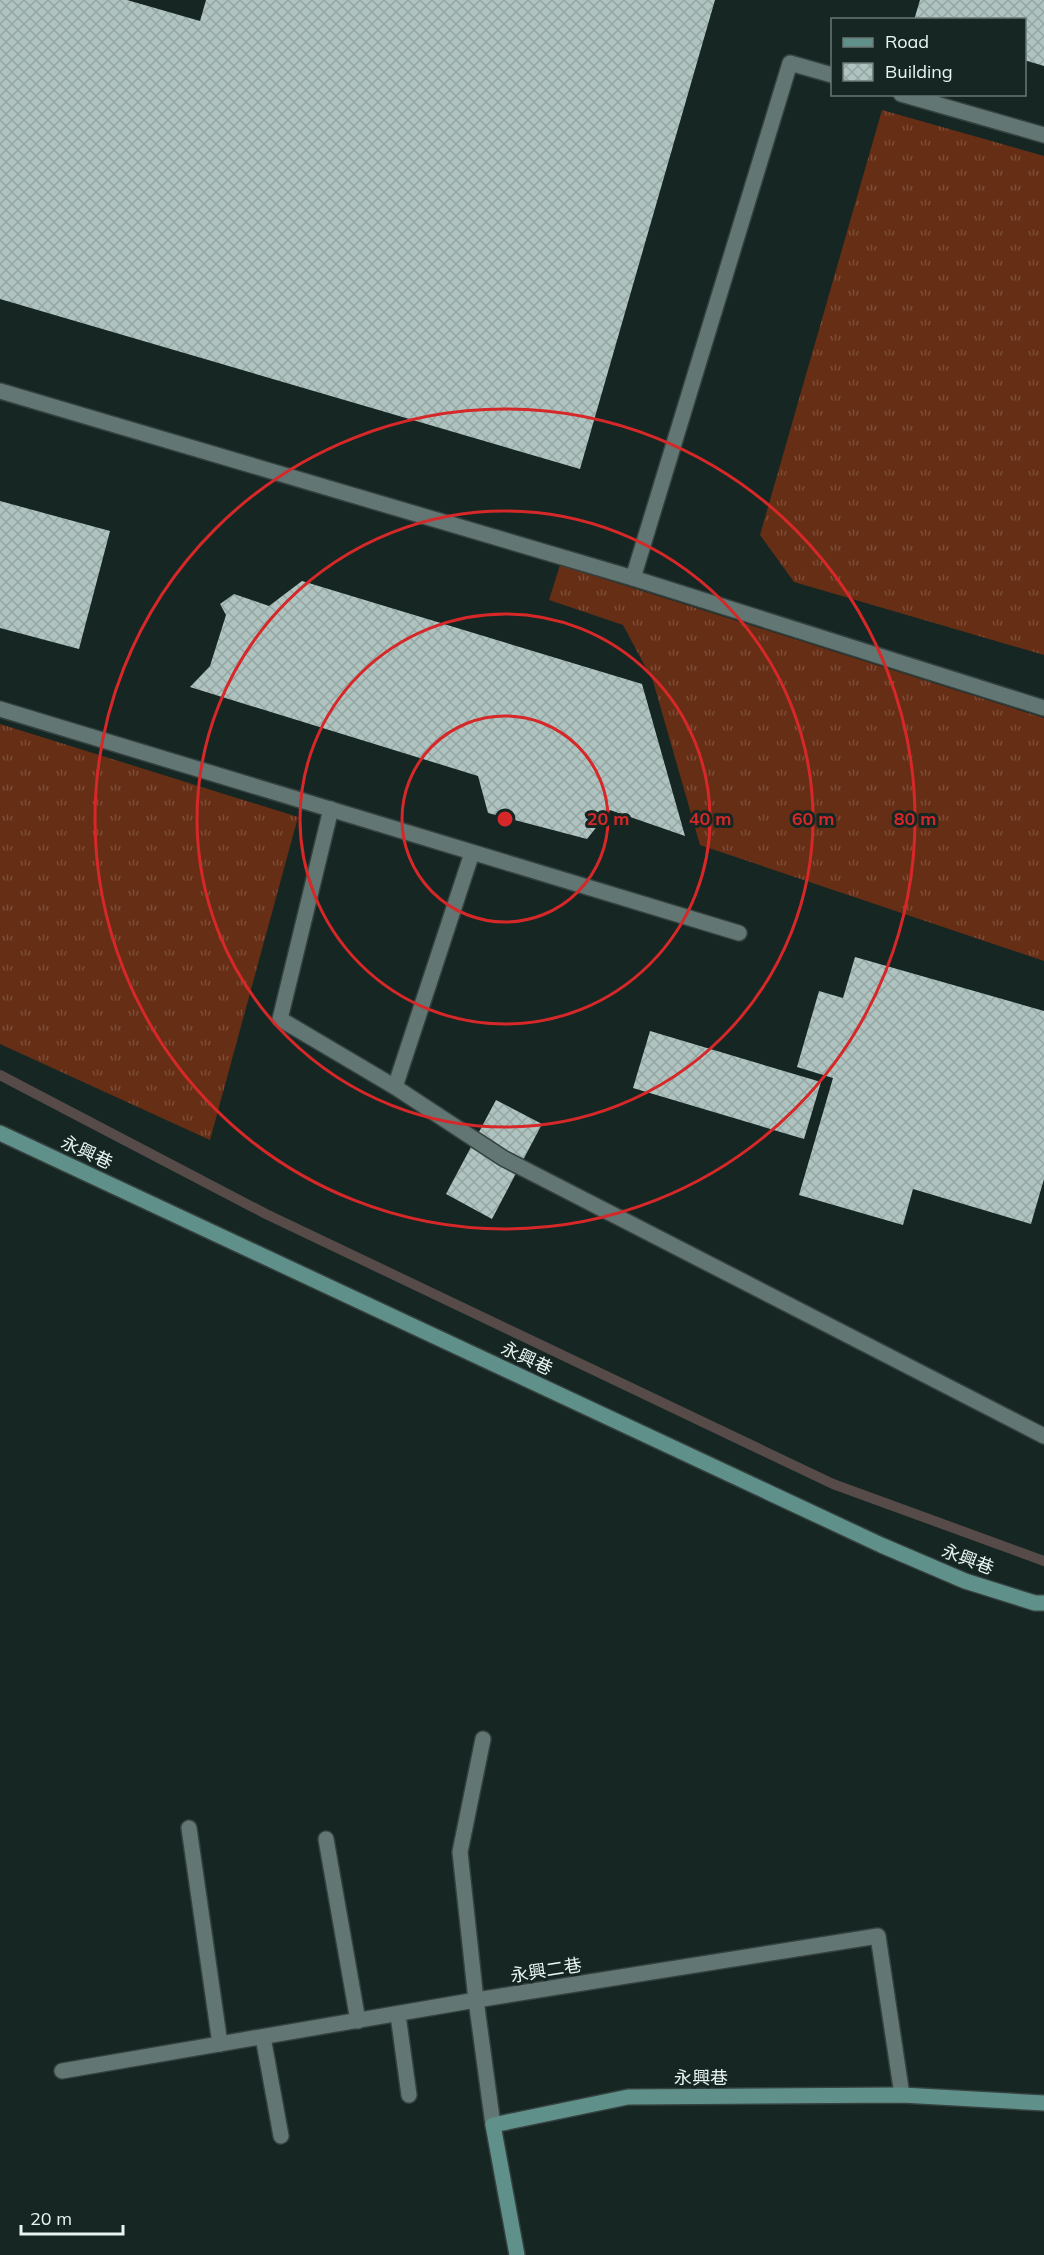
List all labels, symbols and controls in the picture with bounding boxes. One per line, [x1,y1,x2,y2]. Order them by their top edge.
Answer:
legend [831,18,1026,96]
text: Road [885,30,929,53]
text: Building [885,60,953,83]
text: 20 m [587,807,629,830]
text: 40 m [689,807,731,830]
text: 60 m [792,807,834,830]
text: 80 m [894,807,936,830]
centre of rings [495,809,515,829]
street label: 永興巷 [58,1130,116,1174]
street label: 永興巷 [498,1336,556,1380]
street label: 永興巷 [939,1539,997,1579]
street label: 永興二巷 [509,1953,583,1987]
street label: 永興巷 [674,2066,728,2089]
scale bar [21,2198,123,2236]
text: 20 m [30,2207,72,2230]

